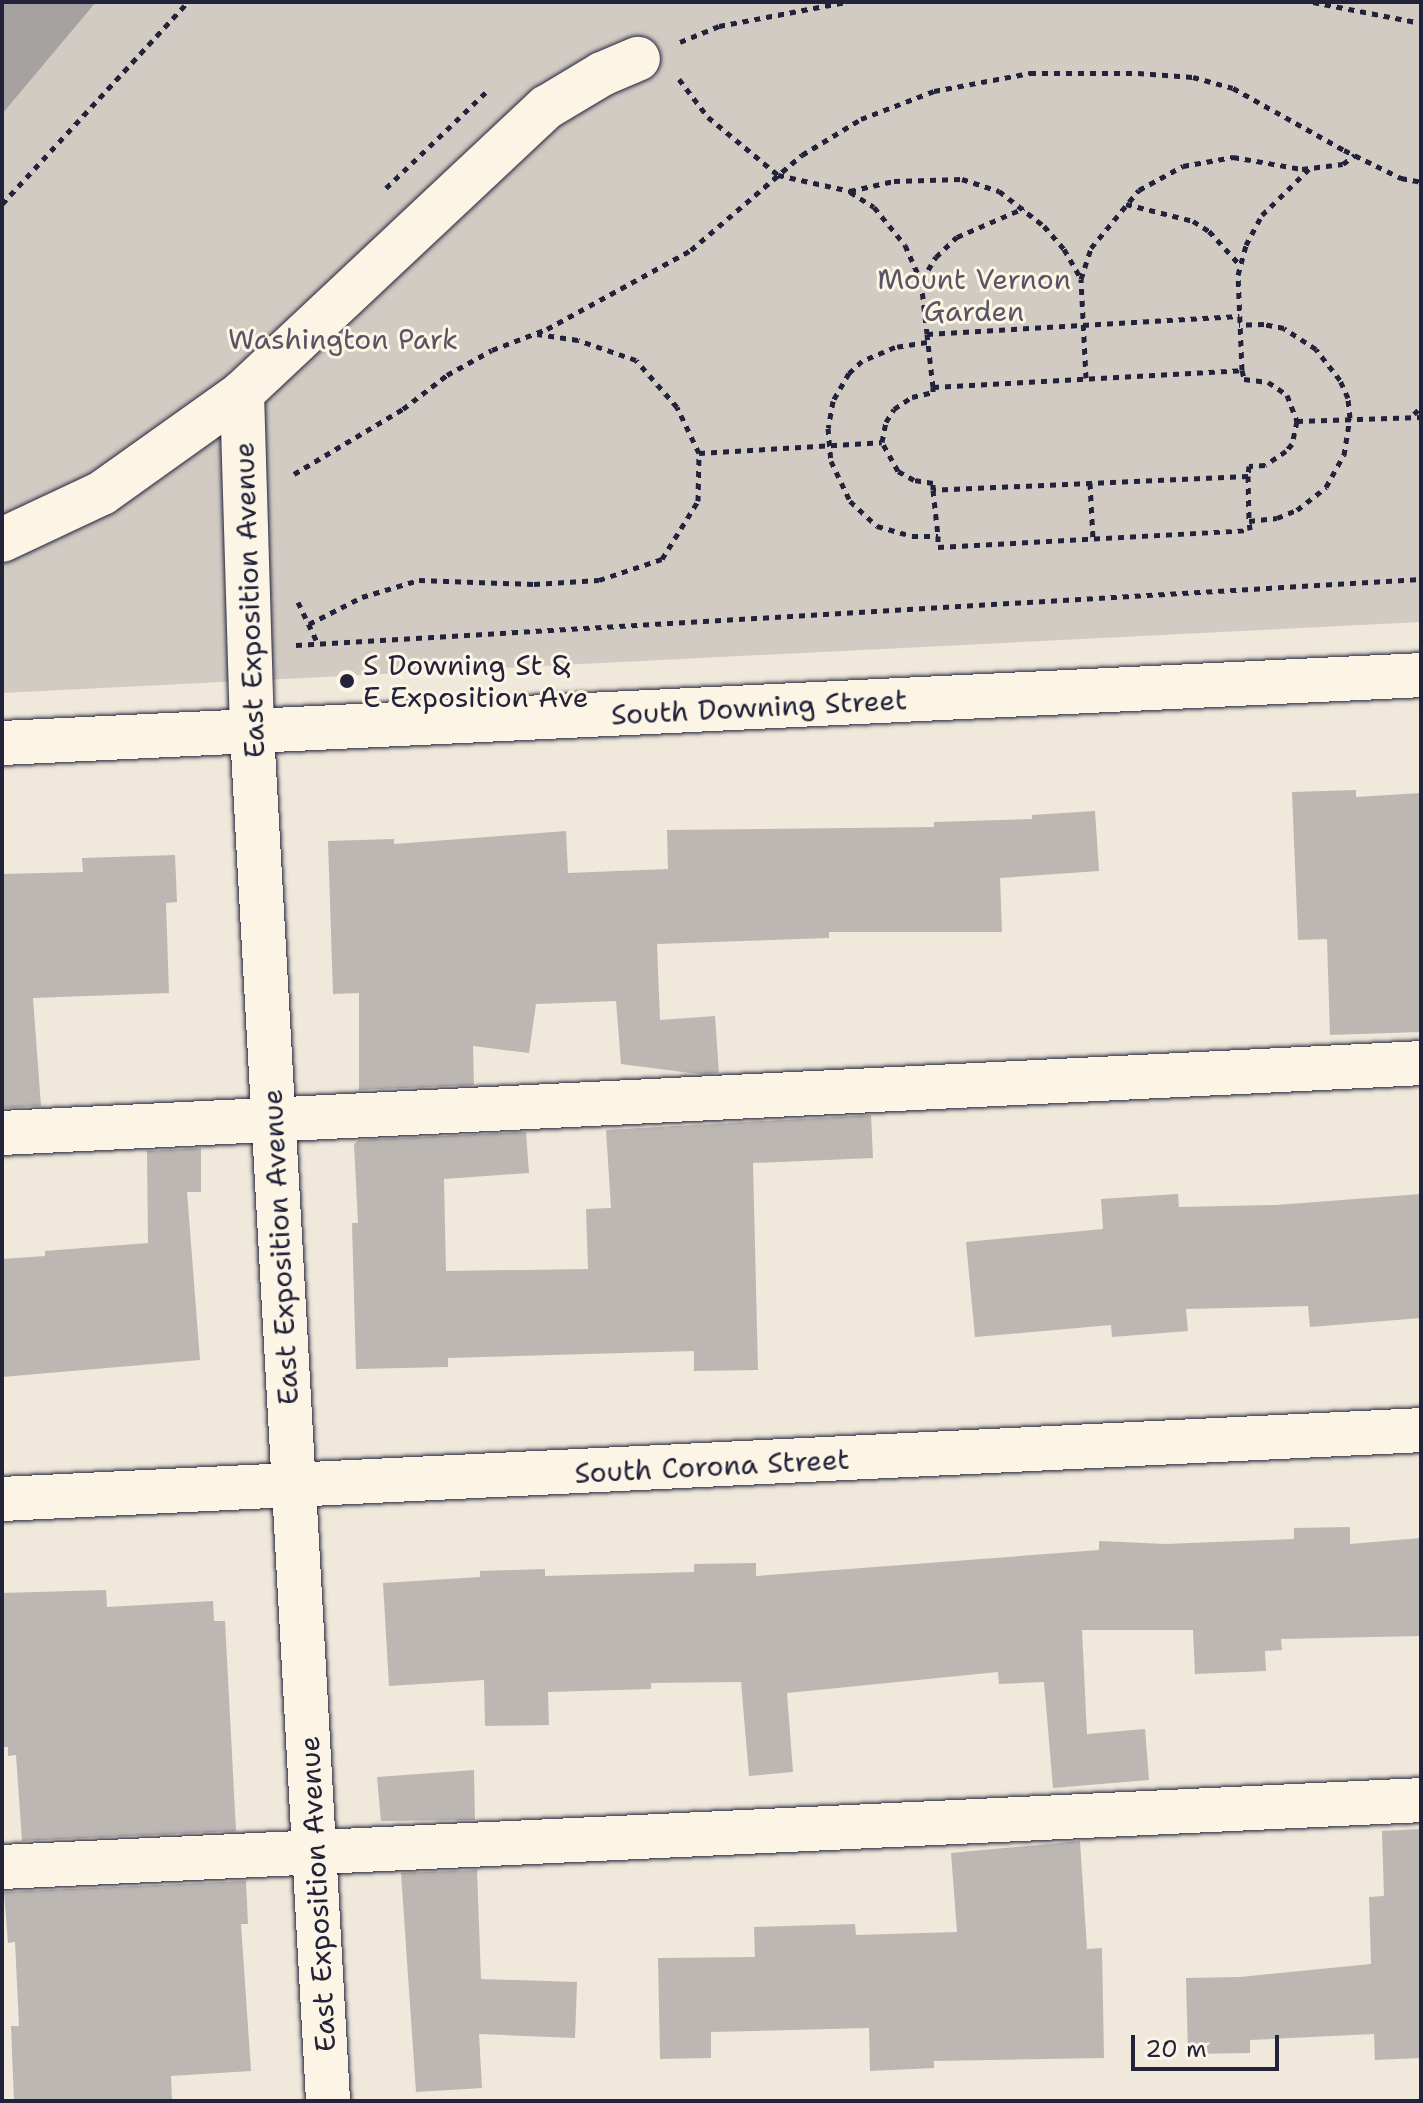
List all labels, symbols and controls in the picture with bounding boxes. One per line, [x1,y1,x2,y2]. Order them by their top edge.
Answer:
park label: Mount Vernon Garden [877,262,1071,328]
park label: Washington Park [228,322,458,356]
street label: East Exposition Avenue [227,441,271,759]
place label: S Downing St & E Exposition Ave [363,648,589,714]
marker: S Downing St & E Exposition Ave [338,672,356,690]
street label: South Downing Street [610,682,908,732]
street label: East Exposition Avenue [255,1088,305,1406]
street label: South Corona Street [574,1442,850,1490]
street label: East Exposition Avenue [292,1735,342,2053]
scale bar [1135,2019,1283,2069]
text: 20 m [1145,2033,1207,2065]

